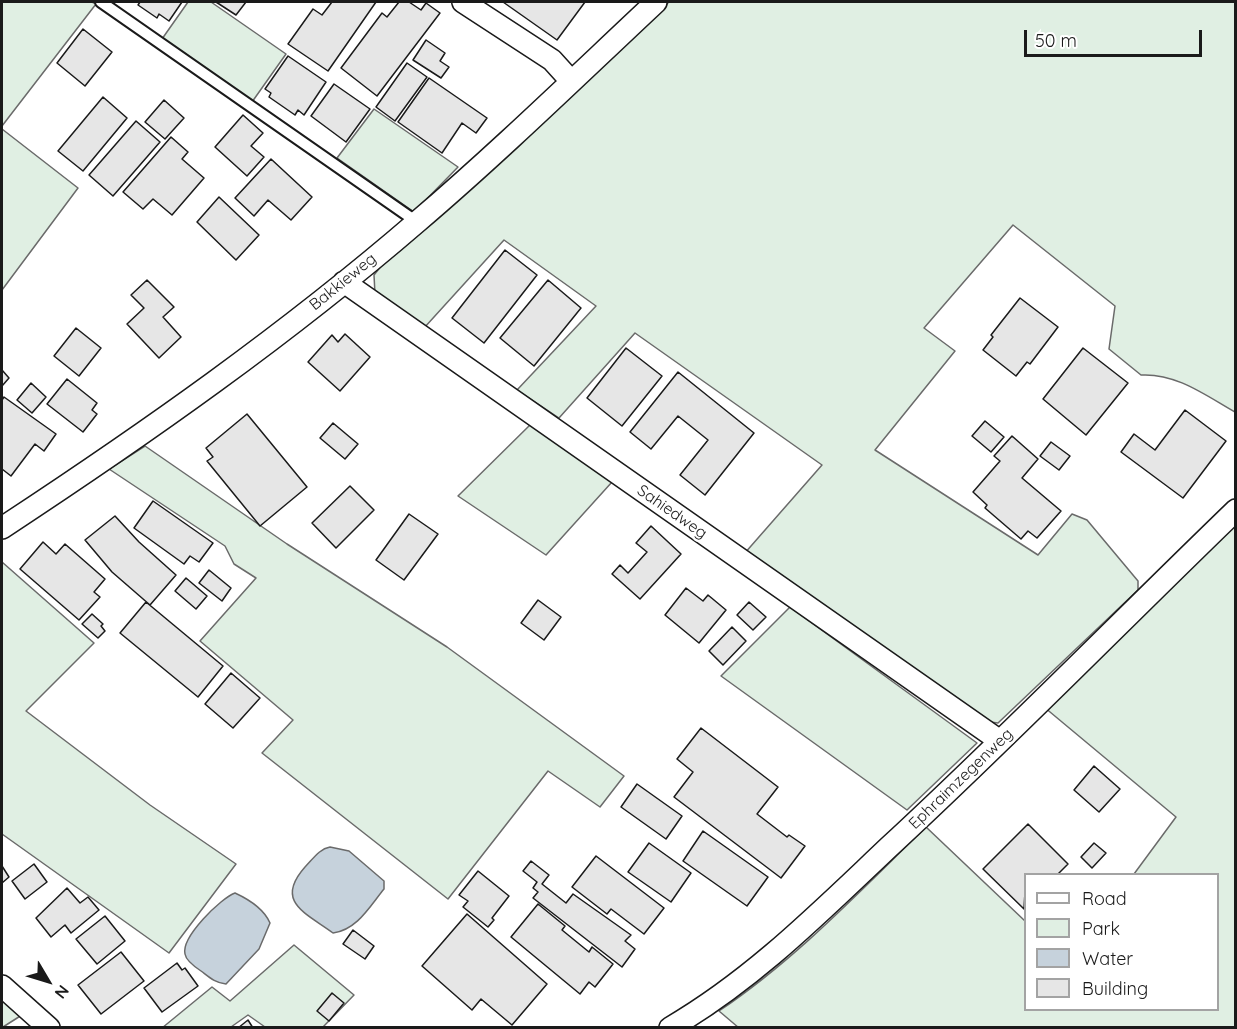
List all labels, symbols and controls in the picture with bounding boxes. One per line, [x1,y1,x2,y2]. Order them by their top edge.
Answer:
scale bar [1027,18,1206,56]
text: 50 m [1035,29,1077,52]
street label: Bakkieweg [306,249,380,315]
street label: Sahiedweg [633,481,711,543]
street label: Ephraimzegenweg [905,725,1017,833]
legend [1024,873,1219,1011]
text: Road [1082,887,1127,910]
text: Park [1082,917,1120,940]
text: Water [1082,947,1133,970]
north arrow [18,951,78,1011]
text: Building [1082,977,1148,1000]
text: N [51,981,74,1003]

